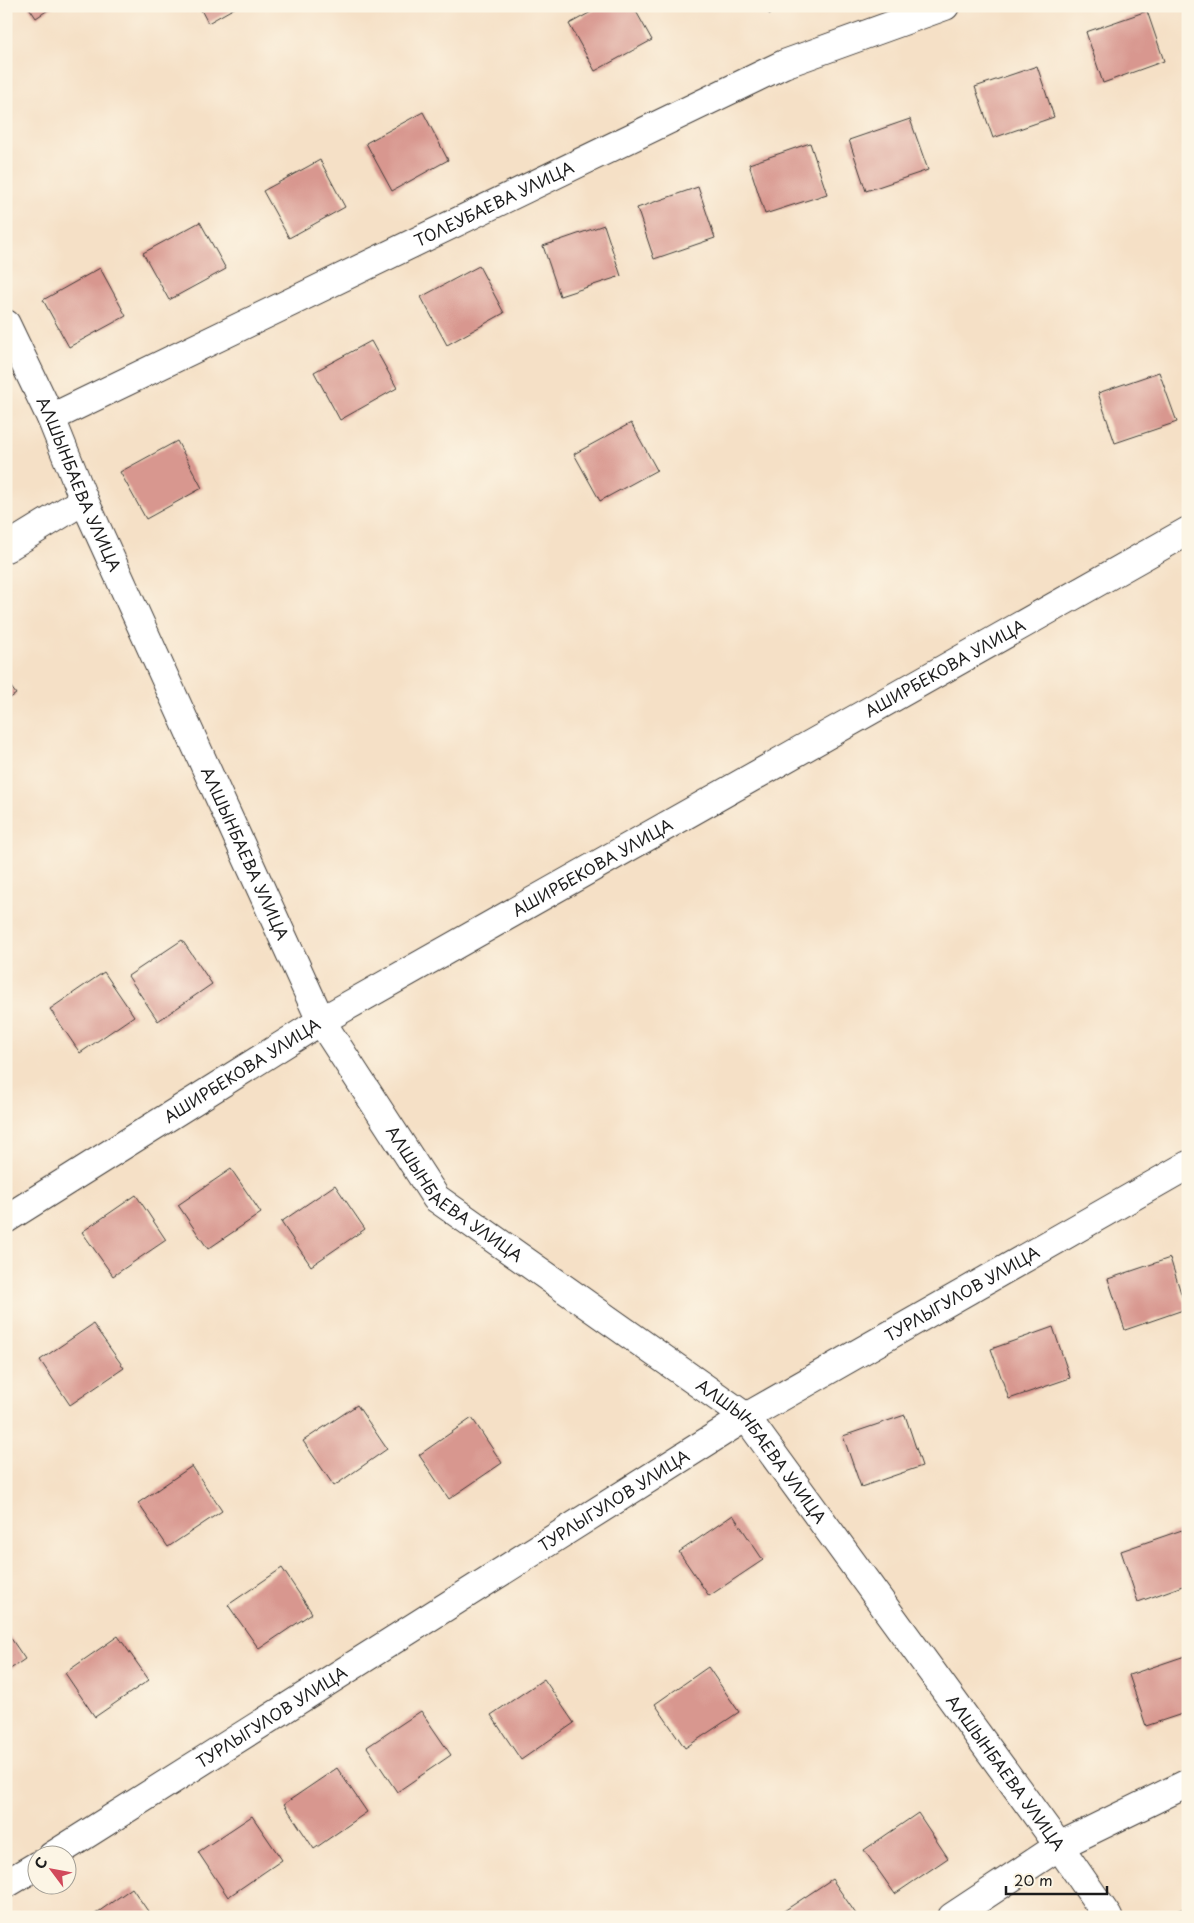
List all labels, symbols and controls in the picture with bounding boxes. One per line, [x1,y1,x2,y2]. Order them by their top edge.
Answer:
street label: ТОЛЕУБАЕВА УЛИЦА [410,154,577,252]
street label: АЛШЫНБАЕВА УЛИЦА [32,392,128,575]
street label: АШИРБЕКОВА УЛИЦА [860,612,1029,722]
street label: АЛШЫНБАЕВА УЛИЦА [196,763,296,944]
street label: АШИРБЕКОВА УЛИЦА [507,812,677,922]
street label: АШИРБЕКОВА УЛИЦА [159,1011,325,1128]
street label: АЛШЫНБАЕВА УЛИЦА [381,1120,528,1267]
street label: ТУРЛЫГУЛОВ УЛИЦА [880,1239,1043,1347]
street label: АЛШЫНБАЕВА УЛИЦА [692,1373,833,1528]
street label: ТУРЛЫГУЛОВ УЛИЦА [533,1443,694,1556]
street label: ТУРЛЫГУЛОВ УЛИЦА [191,1659,351,1773]
street label: АЛШЫНБАЕВА УЛИЦА [941,1689,1071,1855]
north arrow [28,1846,78,1896]
text: С [29,1853,52,1873]
scale bar [1006,1863,1108,1895]
text: 20 m [1014,1868,1053,1891]

